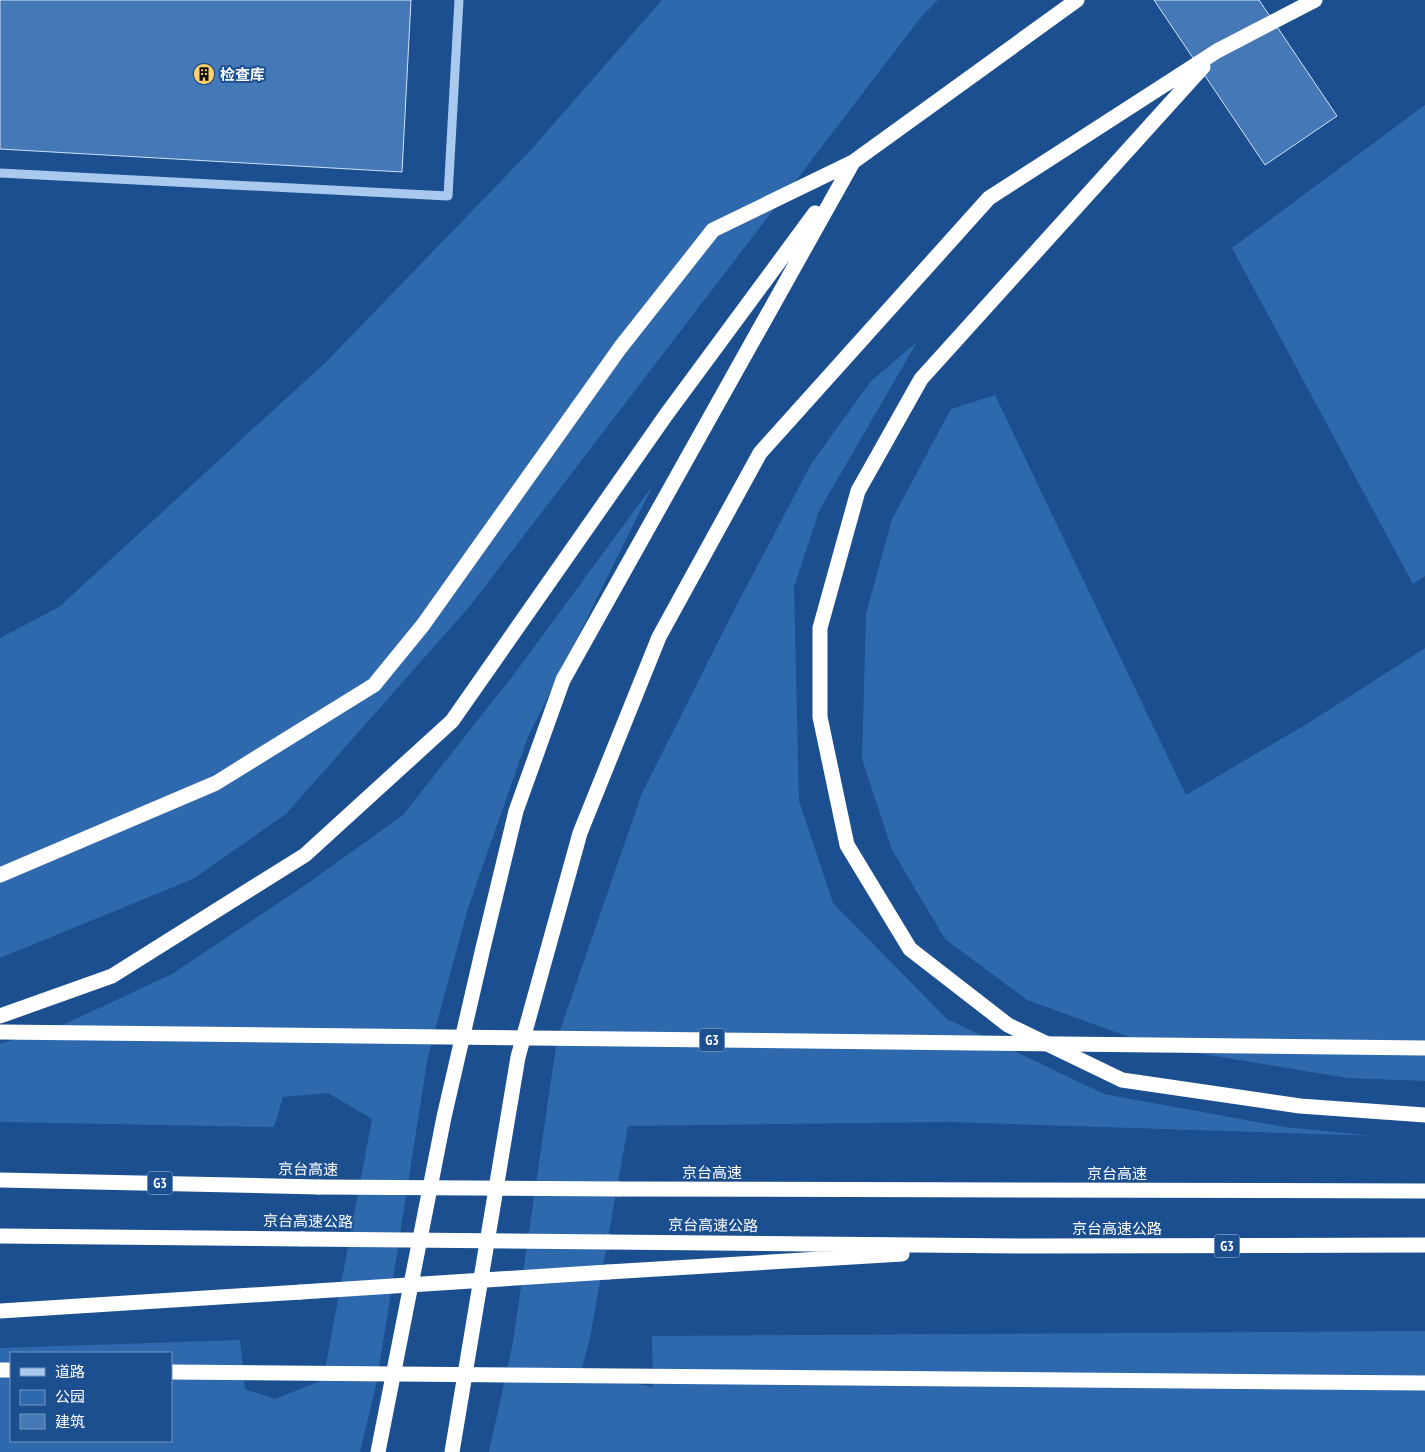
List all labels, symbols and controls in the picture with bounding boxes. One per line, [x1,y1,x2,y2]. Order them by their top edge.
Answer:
building icon: 检查库 [192,62,216,86]
place label: 检查库 [220,65,265,84]
road number: G3 [700,1028,724,1052]
street label: 京台高速 [278,1159,338,1179]
street label: 京台高速 [682,1163,742,1182]
street label: 京台高速 [1087,1164,1147,1183]
road number: G3 [148,1172,172,1194]
street label: 京台高速公路 [263,1211,353,1231]
street label: 京台高速公路 [668,1215,758,1235]
street label: 京台高速公路 [1072,1219,1162,1238]
road number: G3 [1214,1234,1240,1258]
legend [10,1352,172,1442]
text: 道路 [55,1362,85,1381]
text: 公园 [55,1387,85,1406]
text: 建筑 [55,1412,85,1431]

